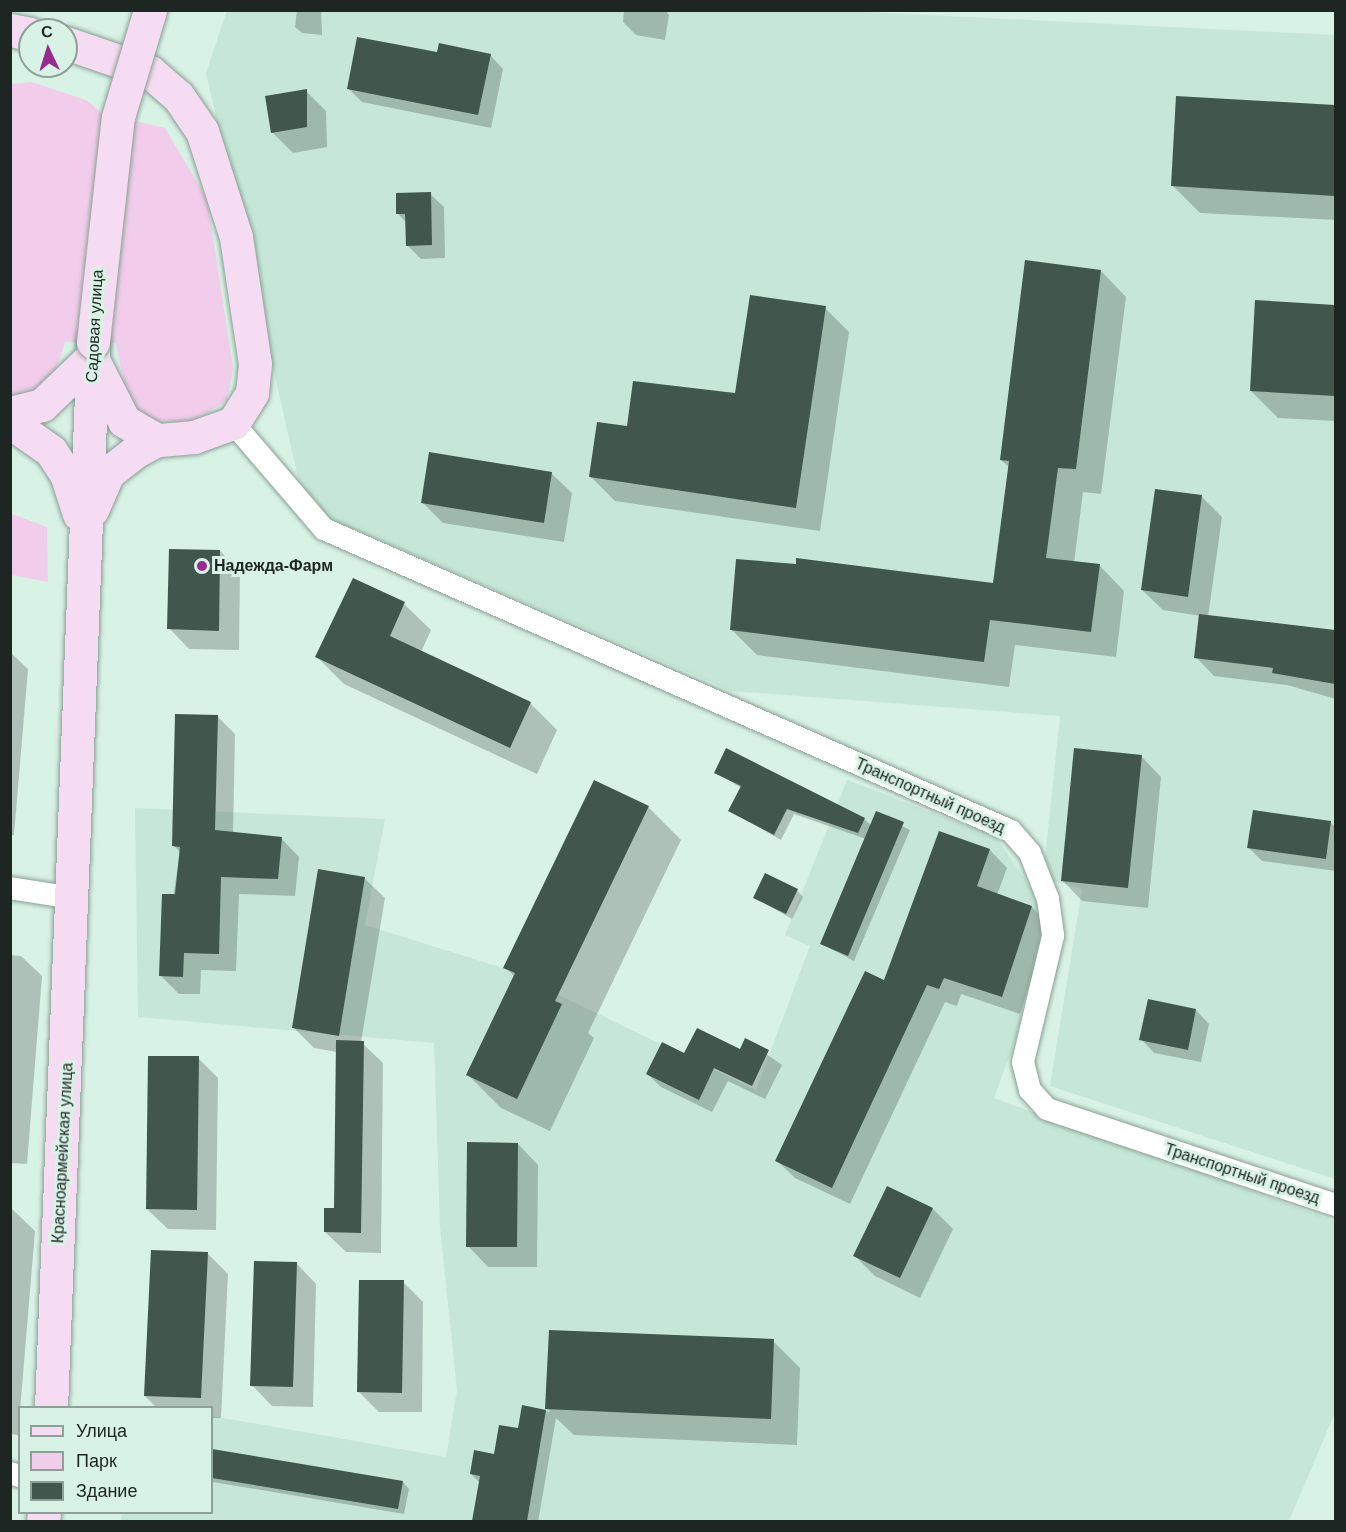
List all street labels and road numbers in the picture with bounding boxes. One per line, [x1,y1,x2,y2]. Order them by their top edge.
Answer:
street label: Садовая улица [82,269,108,383]
street label: Транспортный проезд [852,754,1008,838]
street label: Красноармейская улица [49,1062,77,1244]
street label: Транспортный проезд [1162,1140,1322,1208]

